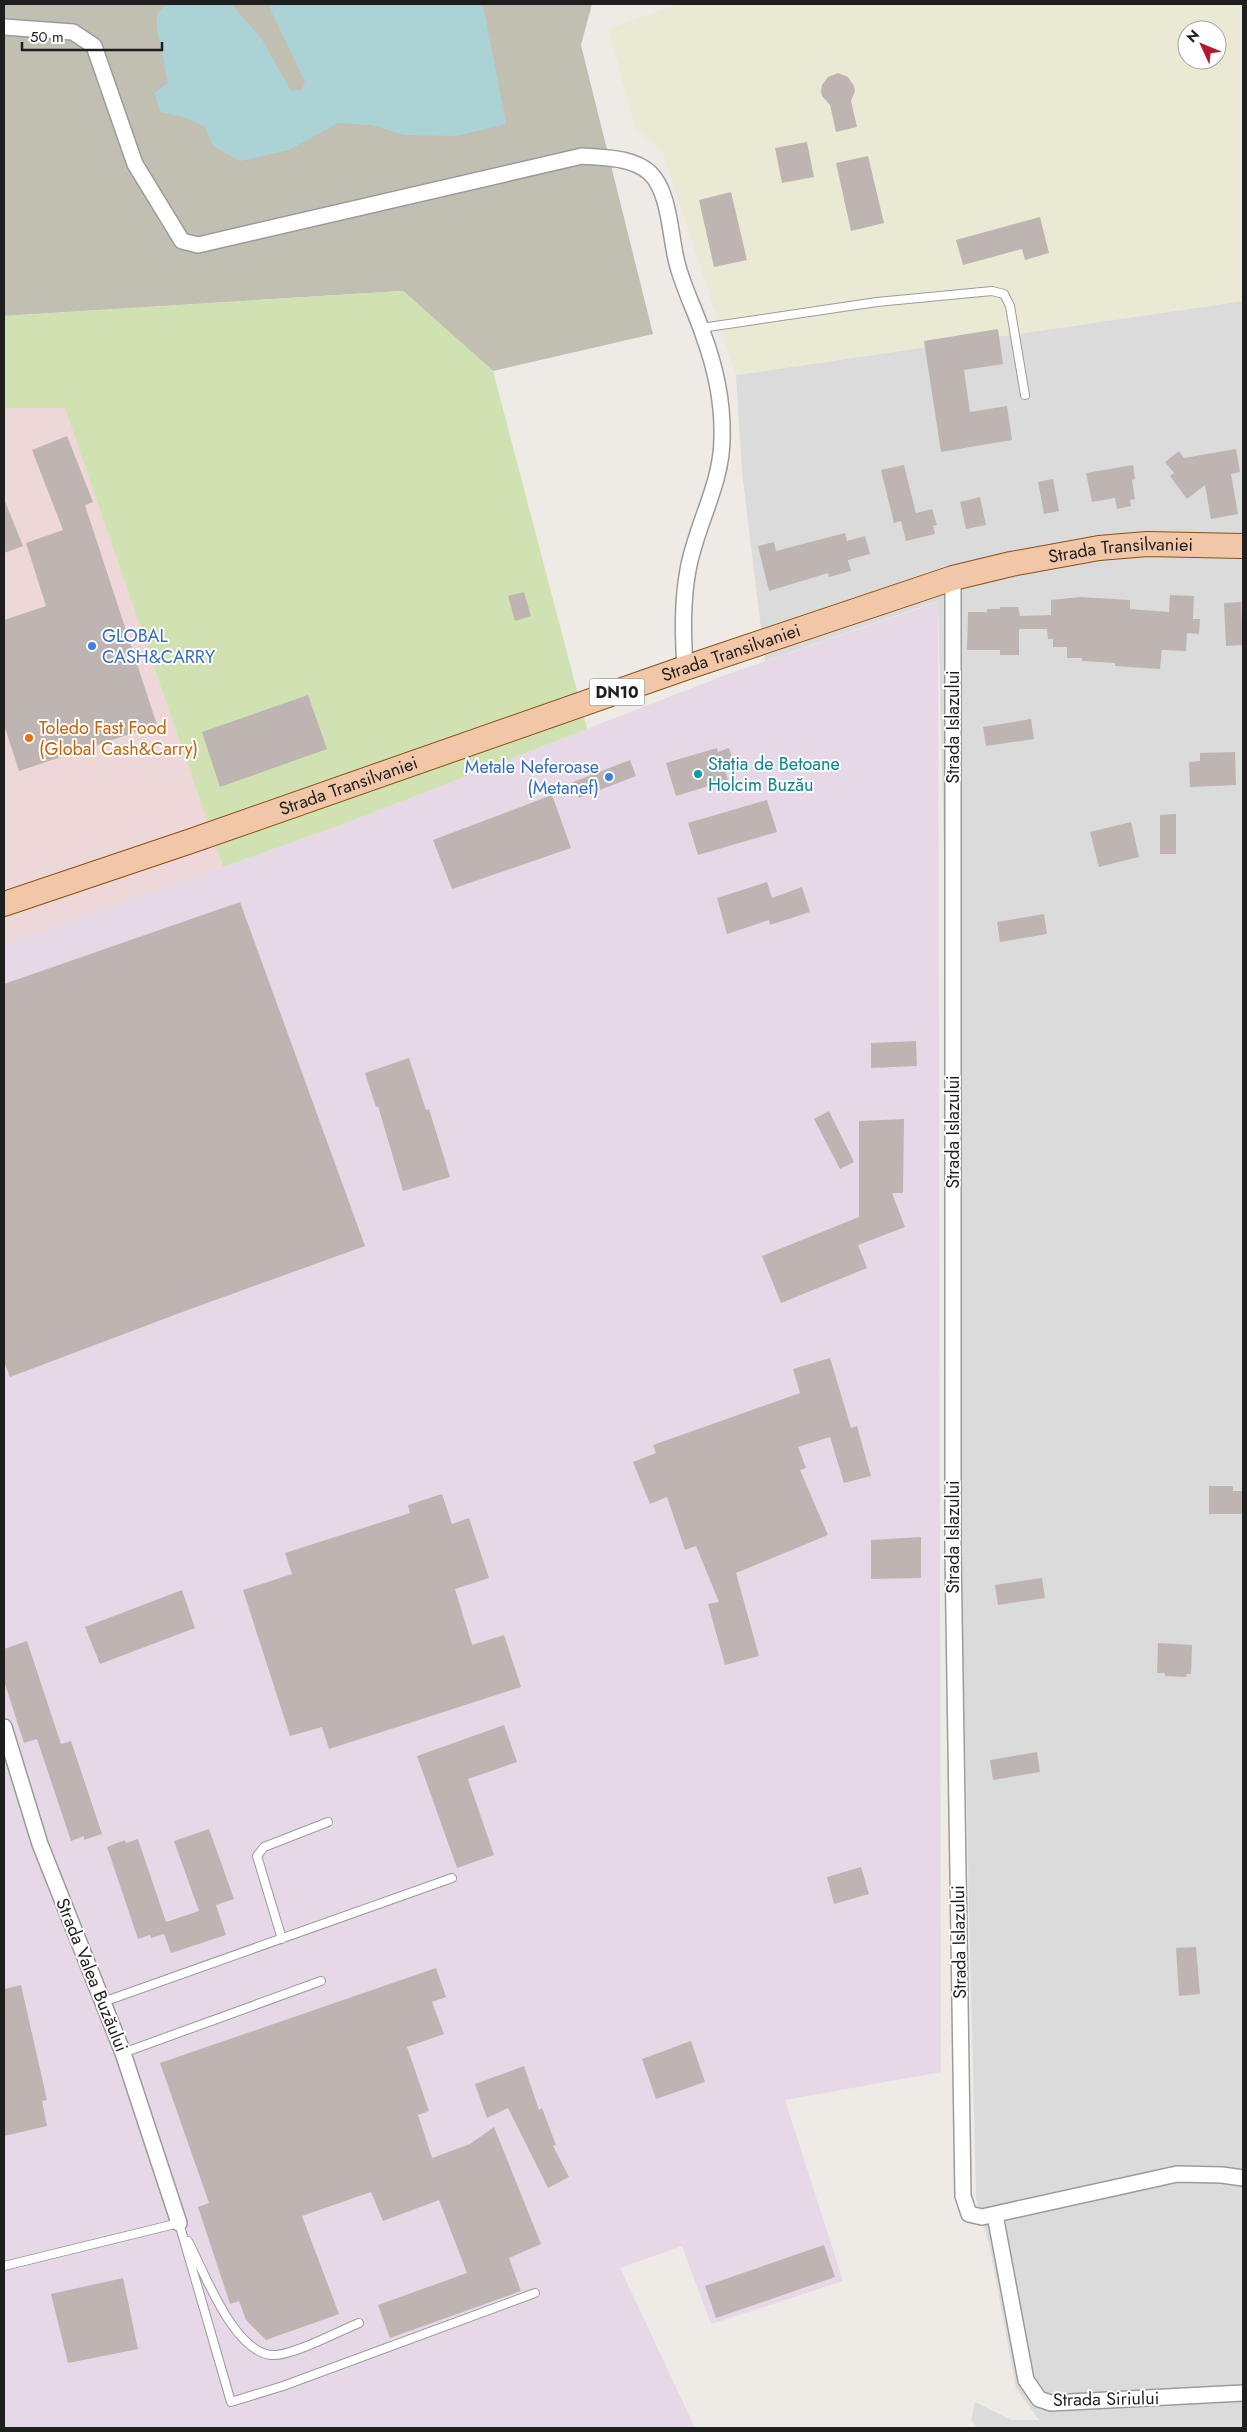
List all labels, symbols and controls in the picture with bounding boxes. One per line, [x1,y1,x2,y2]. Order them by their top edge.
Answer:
scale bar [22,20,162,52]
north arrow [1177,20,1227,70]
text: N [1182,25,1204,47]
text: 50 m [30,26,64,48]
street label: Strada Transilvaniei [1046,531,1193,570]
street label: Strada Transilvaniei [658,617,804,688]
place label: GLOBAL CASH&CARRY [102,623,216,670]
marker: GLOBAL CASH&CARRY [86,640,98,652]
street label: Strada Islazului [940,670,966,784]
road number: DN10 [590,679,644,706]
place label: Toledo Fast Food (Global Cash&Carry) [39,715,198,762]
marker: Toledo Fast Food (Global Cash&Carry) [23,732,35,744]
street label: Strada Transilvaniei [275,750,421,822]
place label: Stația de Betoane Holcim Buzău [708,751,840,798]
place label: Metale Neferoase (Metanef) [465,754,599,801]
marker: Stația de Betoane Holcim Buzău [692,768,704,780]
marker: Metale Neferoase (Metanef) [603,771,615,783]
street label: Strada Islazului [940,1075,966,1189]
street label: Strada Islazului [940,1480,966,1594]
street label: Strada Islazului [945,1885,973,1999]
street label: Strada Valea Buzăului [49,1894,135,2056]
street label: Strada Siriului [1053,2385,1159,2413]

